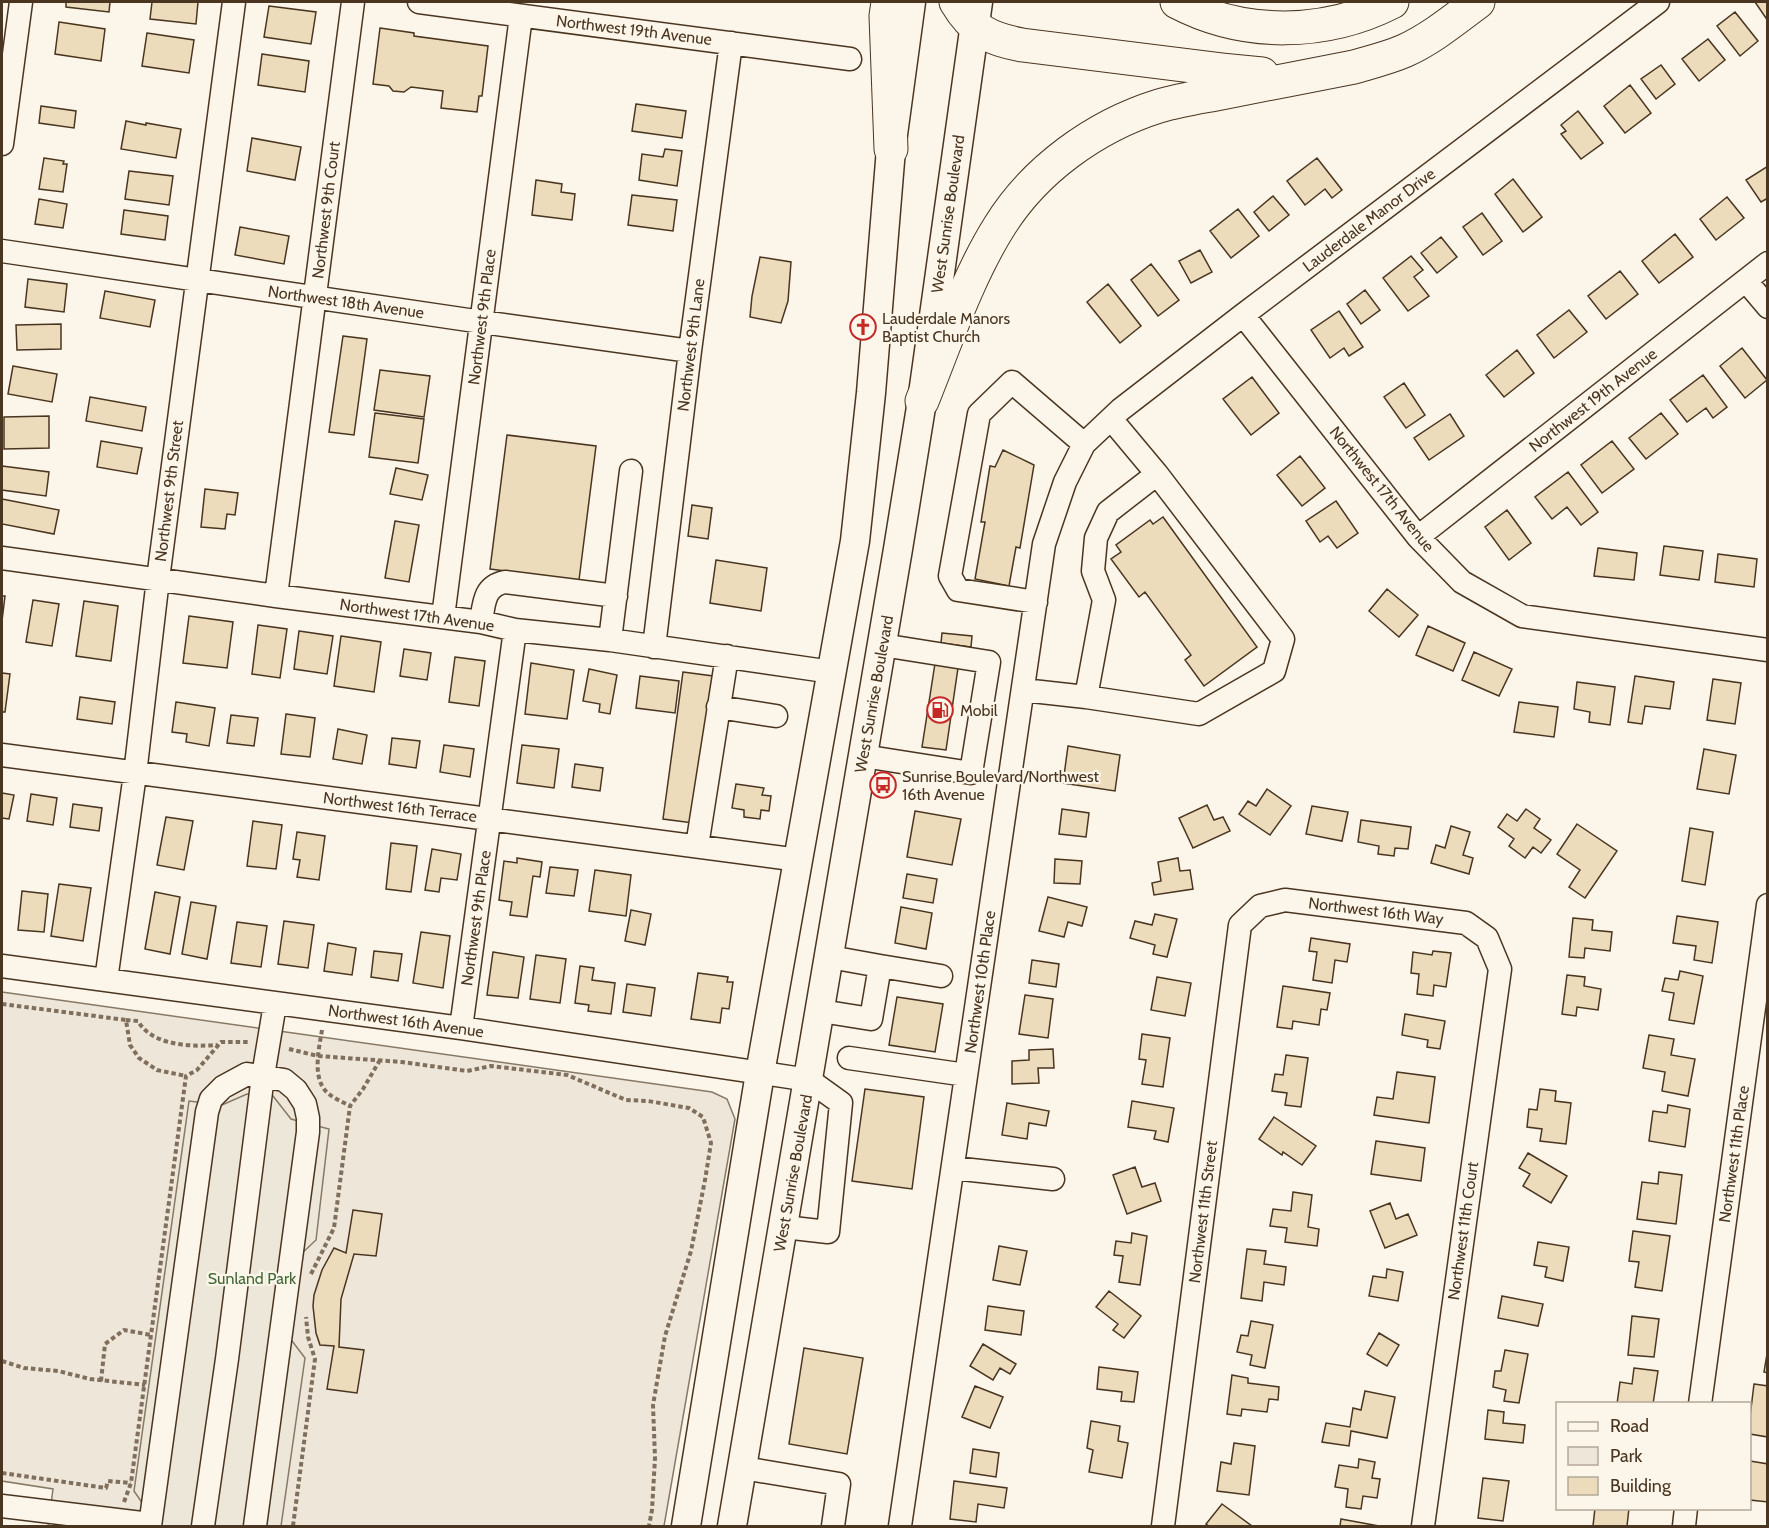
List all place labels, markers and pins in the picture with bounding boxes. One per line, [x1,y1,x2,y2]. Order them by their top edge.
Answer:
place label: Lauderdale Manors Baptist Church [882,309,1010,346]
church icon: Lauderdale Manors Baptist Church [848,312,878,342]
fuel station icon: Mobil [925,695,955,725]
place label: Mobil [960,701,998,720]
place label: Sunrise Boulevard/Northwest 16th Avenue [902,767,1100,804]
bus stop icon: Sunrise Boulevard/Northwest 16th Avenue [868,770,898,800]

